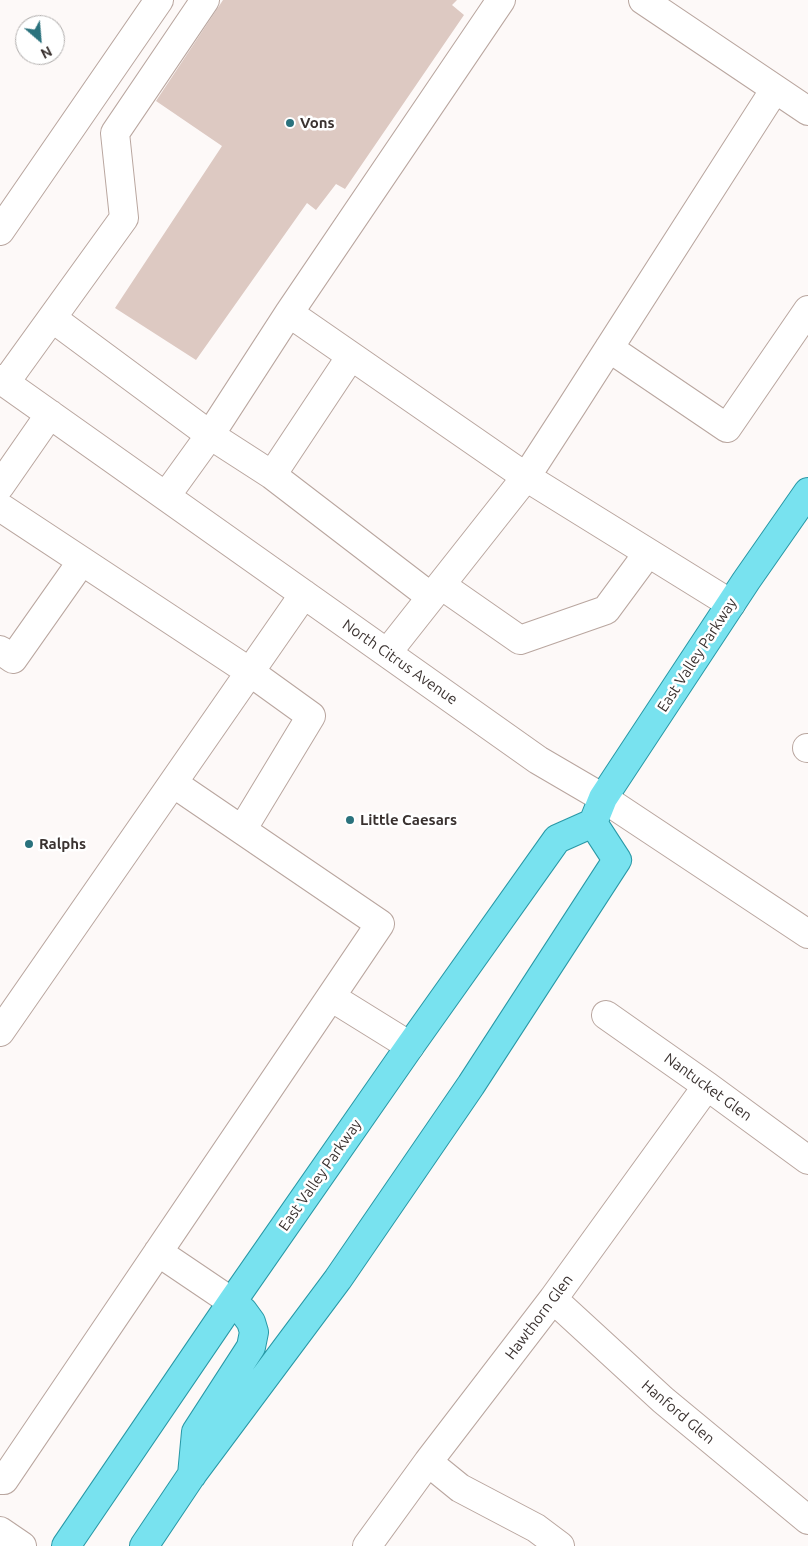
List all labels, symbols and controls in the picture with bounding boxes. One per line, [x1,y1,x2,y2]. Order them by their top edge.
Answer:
north arrow [15,15,65,65]
text: N [38,43,55,62]
place label: Vons [300,114,335,132]
marker: Vons [284,117,296,129]
street label: East Valley Parkway [653,595,741,715]
street label: North Citrus Avenue [339,615,461,709]
place label: Little Caesars [360,811,457,829]
marker: Little Caesars [344,814,356,826]
place label: Ralphs [39,835,86,853]
marker: Ralphs [23,838,35,850]
street label: Nantucket Glen [661,1049,755,1125]
street label: East Valley Parkway [275,1116,365,1234]
street label: Hawthorn Glen [501,1271,577,1363]
street label: Hanford Glen [638,1376,718,1448]

